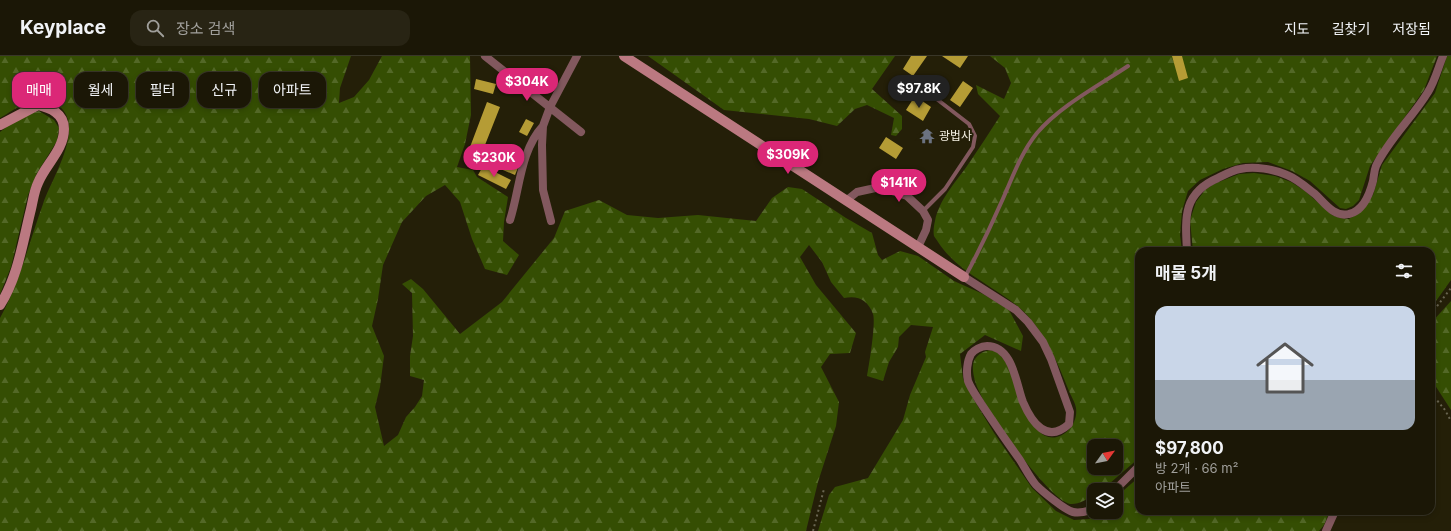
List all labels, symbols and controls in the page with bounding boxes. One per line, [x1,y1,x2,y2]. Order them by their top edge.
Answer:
search box [130,10,410,46]
text: Keyplace [20,16,106,39]
icon: search [144,17,166,39]
text: 장소 검색 [176,19,235,38]
text: 지도 [1284,20,1310,37]
text: 길찾기 [1332,20,1370,37]
text: 저장됨 [1392,20,1431,37]
pin: $304K [499,68,555,102]
chip: 매매 [12,72,66,108]
chip: 월세 [74,72,128,108]
chip: 필터 [136,72,189,108]
chip: 신규 [197,72,251,108]
chip: 아파트 [259,72,326,108]
text: $304K [505,73,549,89]
pin: $97.8K [886,75,952,109]
text: $97.8K [897,80,941,96]
temple icon: 광법사 [918,127,936,145]
place label: 광법사 [939,128,972,143]
pin: $309K [760,141,816,175]
pin: $230K [466,144,522,178]
text: $309K [766,146,810,162]
text: $230K [472,149,516,165]
pin: $141K [871,169,927,203]
text: $141K [880,174,918,190]
icon: filters [1393,260,1415,282]
text: 매물 5개 [1155,263,1217,283]
icon: home [1249,332,1321,404]
text: $97,800 [1155,438,1224,458]
north arrow [1087,439,1123,475]
map controls [1087,439,1123,519]
text: 방 2개 · 66 m² [1155,460,1238,476]
text: 아파트 [1155,479,1191,495]
button: layers [1087,483,1123,519]

